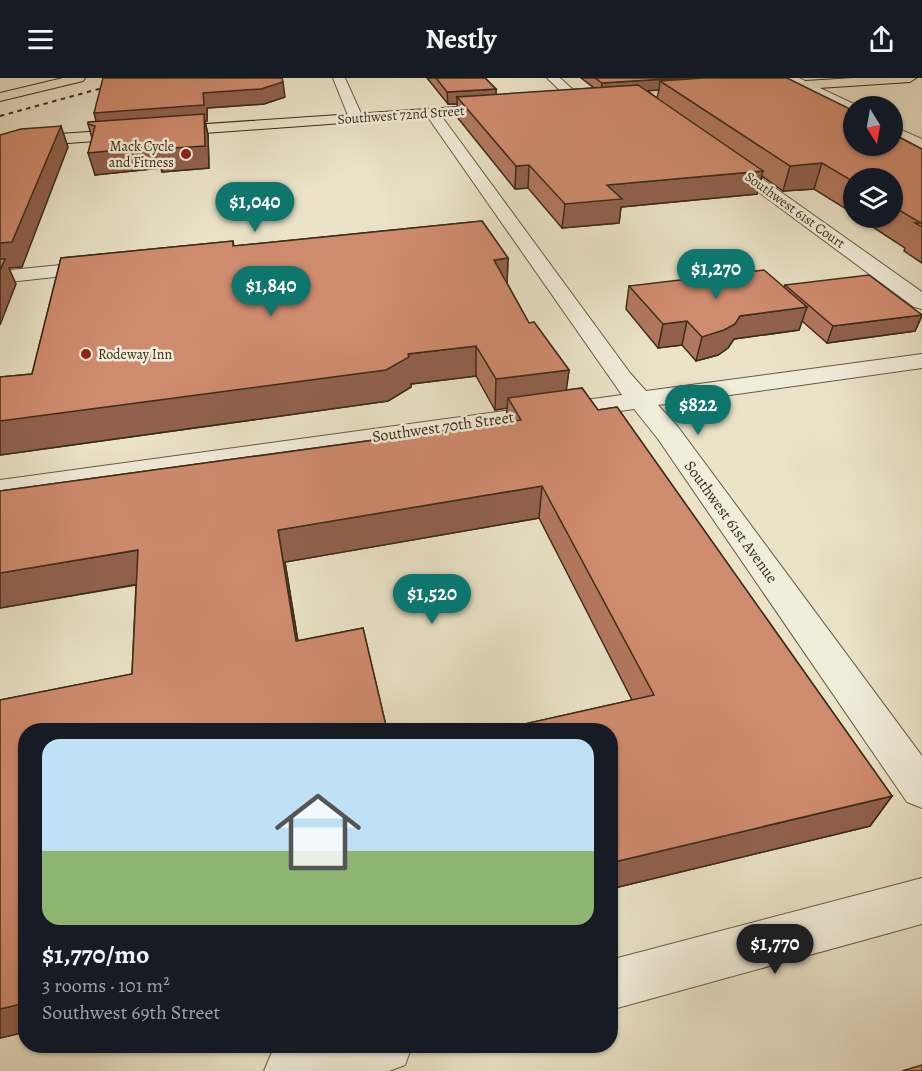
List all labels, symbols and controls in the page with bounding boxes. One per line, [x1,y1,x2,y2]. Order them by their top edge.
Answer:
text: Nestly [425,21,497,57]
icon: menu [24,23,57,56]
icon: share [865,23,898,56]
north arrow [843,96,903,156]
map controls [843,96,903,228]
street label: Southwest 72nd Street [337,101,466,129]
place label: Mack Cycle and Fitness [109,137,174,172]
marker: Mack Cycle and Fitness [179,147,193,161]
street label: Southwest 61st Court [741,167,849,253]
button: layers [843,168,903,228]
pin: $1,040 [206,182,304,233]
text: $1,040 [229,188,281,215]
pin: $1,270 [667,249,765,300]
text: $1,270 [691,255,741,282]
pin: $1,840 [222,266,320,317]
text: $1,840 [246,272,296,299]
place label: Rodeway Inn [98,345,172,364]
marker: Rodeway Inn [79,347,93,361]
pin: $822 [662,385,734,436]
text: $822 [679,391,717,418]
street label: Southwest 70th Street [371,406,515,448]
street label: Southwest 61st Avenue [679,456,783,588]
pin: $1,520 [383,574,481,625]
text: $1,520 [407,580,457,607]
icon: home [264,778,372,886]
pin: $1,770 [726,924,824,975]
text: $1,770 [751,930,800,957]
text: $1,770/mo [42,937,149,972]
text: 3 rooms · 101 m² [42,972,170,999]
text: Southwest 69th Street [42,999,220,1026]

